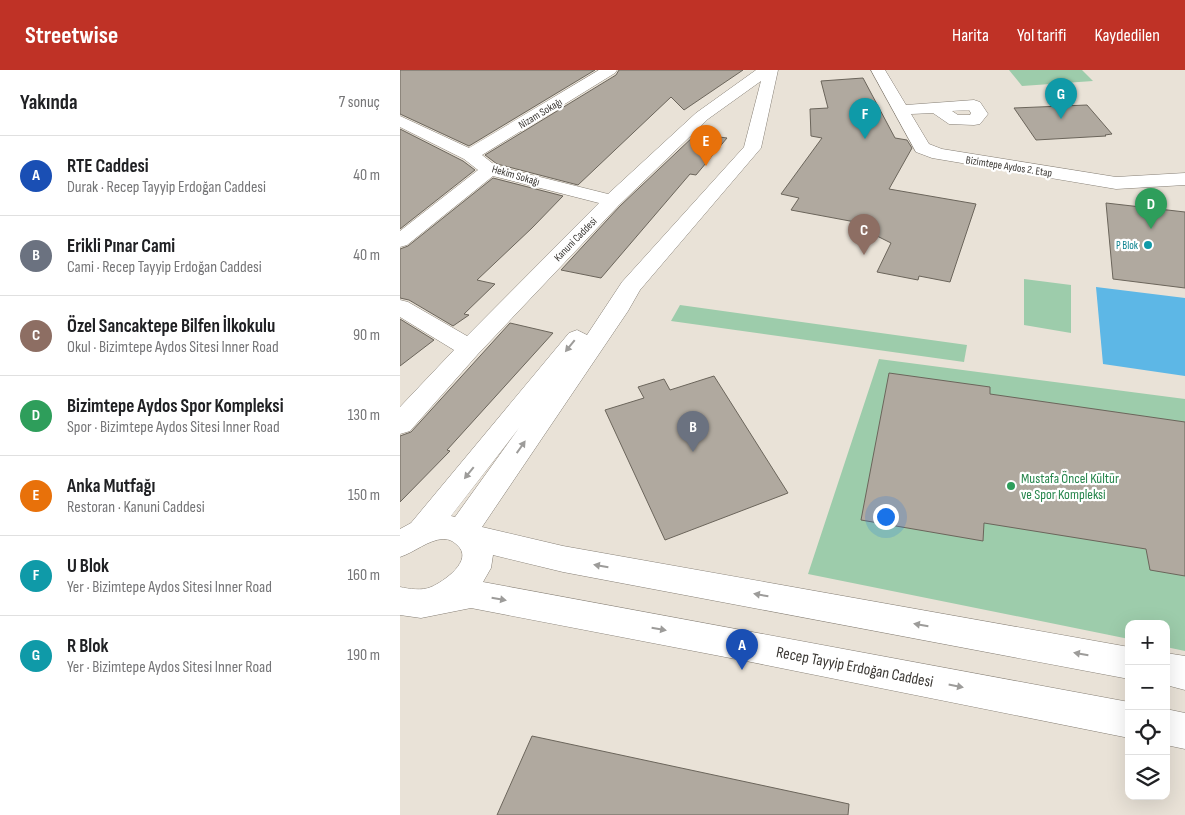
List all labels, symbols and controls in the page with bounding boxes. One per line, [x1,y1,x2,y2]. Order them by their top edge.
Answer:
text: Streetwise [25,21,118,50]
text: Harita [952,25,989,46]
text: Yol tarifi [1017,25,1066,46]
text: Kaydedilen [1094,25,1160,46]
pin: G [1045,78,1077,119]
text: Yakında [20,90,77,115]
text: 7 sonuç [339,93,380,112]
street label: Nizam Sokağı [516,95,565,132]
pin: F [849,98,881,139]
pin: E [690,125,722,166]
street label: Bizimtepe Aydos 2. Etap [965,153,1053,180]
text: RTE Caddesi [67,155,149,178]
street label: Hekim Sokağı [490,162,541,189]
text: A [32,166,40,185]
text: 40 m [353,166,380,185]
text: Durak · Recep Tayyip Erdoğan Caddesi [67,178,266,197]
pin: D [1135,188,1167,229]
pin: C [848,214,880,255]
street label: Kanuni Caddesi [551,215,599,264]
text: Erikli Pınar Cami [67,235,175,258]
place label: P Blok [1116,239,1139,252]
marker: P Blok [1142,239,1154,251]
text: B [32,246,40,265]
text: 40 m [353,246,380,265]
text: Cami · Recep Tayyip Erdoğan Caddesi [67,258,262,277]
text: Özel Sancaktepe Bilfen İlkokulu [67,315,275,338]
text: C [32,326,40,345]
text: 90 m [353,326,380,345]
text: Okul · Bizimtepe Aydos Sitesi Inner Road [67,338,279,357]
one-way arrow [565,339,576,352]
text: Bizimtepe Aydos Spor Kompleksi [67,395,284,418]
text: D [32,406,40,425]
text: 130 m [348,406,380,425]
pin: B [677,411,709,452]
text: Spor · Bizimtepe Aydos Sitesi Inner Road [67,418,280,437]
one-way arrow [516,440,526,454]
one-way arrow [464,466,474,479]
place label: Mustafa Öncel Kültür ve Spor Kompleksi [1021,470,1119,503]
text: Anka Mutfağı [67,475,155,498]
marker: Mustafa Öncel Kültür ve Spor Kompleksi [1005,480,1017,492]
text: E [33,486,39,505]
text: 150 m [348,486,380,505]
text: Restoran · Kanuni Caddesi [67,498,205,517]
your location [873,504,899,530]
text: U Blok [67,555,109,578]
one-way arrow [593,562,609,570]
text: F [33,566,39,585]
text: 160 m [347,566,380,585]
text: Yer · Bizimtepe Aydos Sitesi Inner Road [67,578,272,597]
one-way arrow [753,591,769,599]
one-way arrow [492,595,507,603]
one-way arrow [913,620,929,628]
map controls [1125,620,1170,800]
button: + [1125,620,1170,665]
one-way arrow [652,625,668,633]
pin: A [726,629,758,670]
text: R Blok [67,635,108,658]
street label: Recep Tayyip Erdoğan Caddesi [775,643,935,692]
text: G [32,646,40,665]
text: 190 m [347,646,380,665]
one-way arrow [1072,649,1088,657]
text: Yer · Bizimtepe Aydos Sitesi Inner Road [67,658,272,677]
button: − [1125,665,1170,710]
one-way arrow [949,682,965,690]
button: locate [1125,710,1170,755]
button: layers [1125,755,1170,800]

